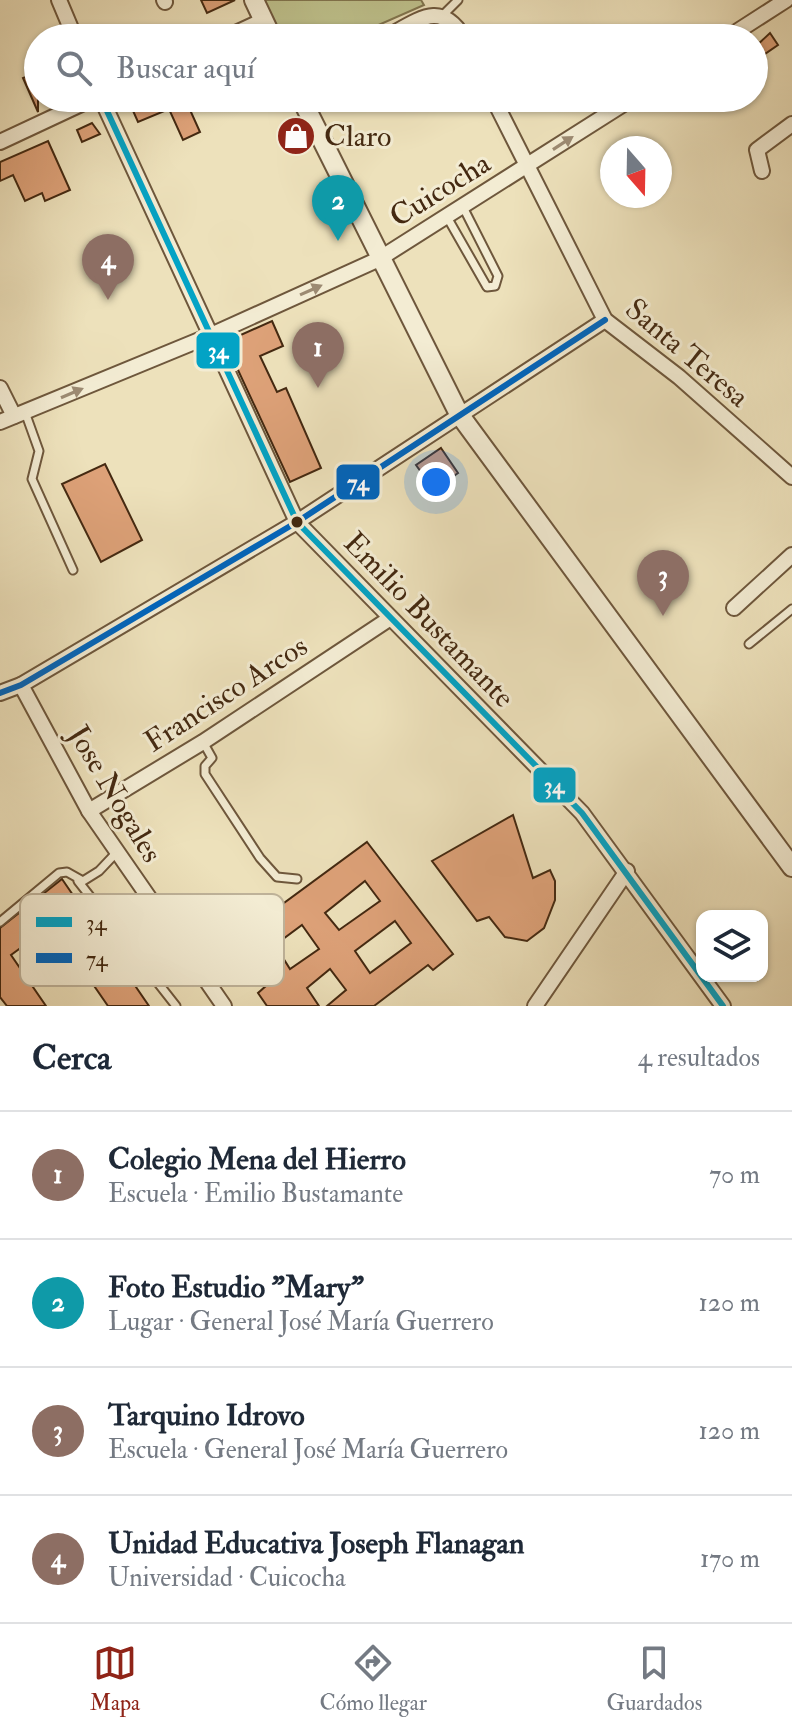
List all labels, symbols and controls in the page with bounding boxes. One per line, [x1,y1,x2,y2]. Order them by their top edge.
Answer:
search box [24,24,768,112]
icon: search [52,46,96,90]
text: Buscar aquí [116,50,255,87]
shop icon: Claro [275,115,317,157]
place label: Claro [324,118,392,155]
north arrow [600,136,672,208]
one-way arrow [552,137,574,151]
street label: Cuicocha [383,144,498,235]
pin: 2 [312,175,364,241]
pin: 4 [82,234,134,300]
one-way arrow [300,283,323,297]
street label: Santa Teresa [618,291,757,416]
pin: 1 [292,322,344,388]
line badge: 34 [195,331,241,370]
text: 34 [208,337,230,365]
one-way arrow [60,386,84,399]
your location [416,462,456,502]
line badge: 74 [335,463,381,501]
text: 74 [347,469,371,497]
unlabelled marker [289,514,305,530]
street label: Emilio Bustamante [336,524,522,716]
pin: 3 [637,550,689,616]
street label: Francisco Arcos [138,628,314,760]
street label: Jose Nogales [59,718,170,869]
line badge: 34 [532,766,577,804]
text: 34 [544,772,566,800]
legend [20,894,284,986]
text: 34 [86,909,107,937]
map controls [696,910,768,982]
button: layers [696,910,768,982]
text: 74 [86,945,109,973]
text: Cerca [32,1037,111,1080]
text: 4 resultados [638,1042,760,1074]
text: Colegio Mena del Hierro [108,1141,406,1178]
text: 1 [53,1159,63,1191]
text: 70 m [709,1159,760,1191]
text: Escuela · Emilio Bustamante [108,1178,403,1210]
text: Foto Estudio "Mary" [108,1269,364,1306]
text: 2 [51,1287,65,1319]
text: 120 m [699,1287,760,1319]
text: Lugar · General José María Guerrero [108,1306,494,1338]
text: Tarquino Idrovo [108,1397,305,1434]
text: 3 [53,1415,63,1447]
text: 120 m [699,1415,760,1447]
text: Escuela · General José María Guerrero [108,1434,508,1466]
text: Unidad Educativa Joseph Flanagan [108,1525,524,1562]
text: 4 [51,1543,65,1575]
text: 170 m [700,1543,760,1575]
text: Universidad · Cuicocha [108,1562,346,1594]
tab: Mapa [90,1641,140,1717]
tab: Cómo llegar [320,1641,427,1717]
tab: Guardados [606,1641,702,1717]

